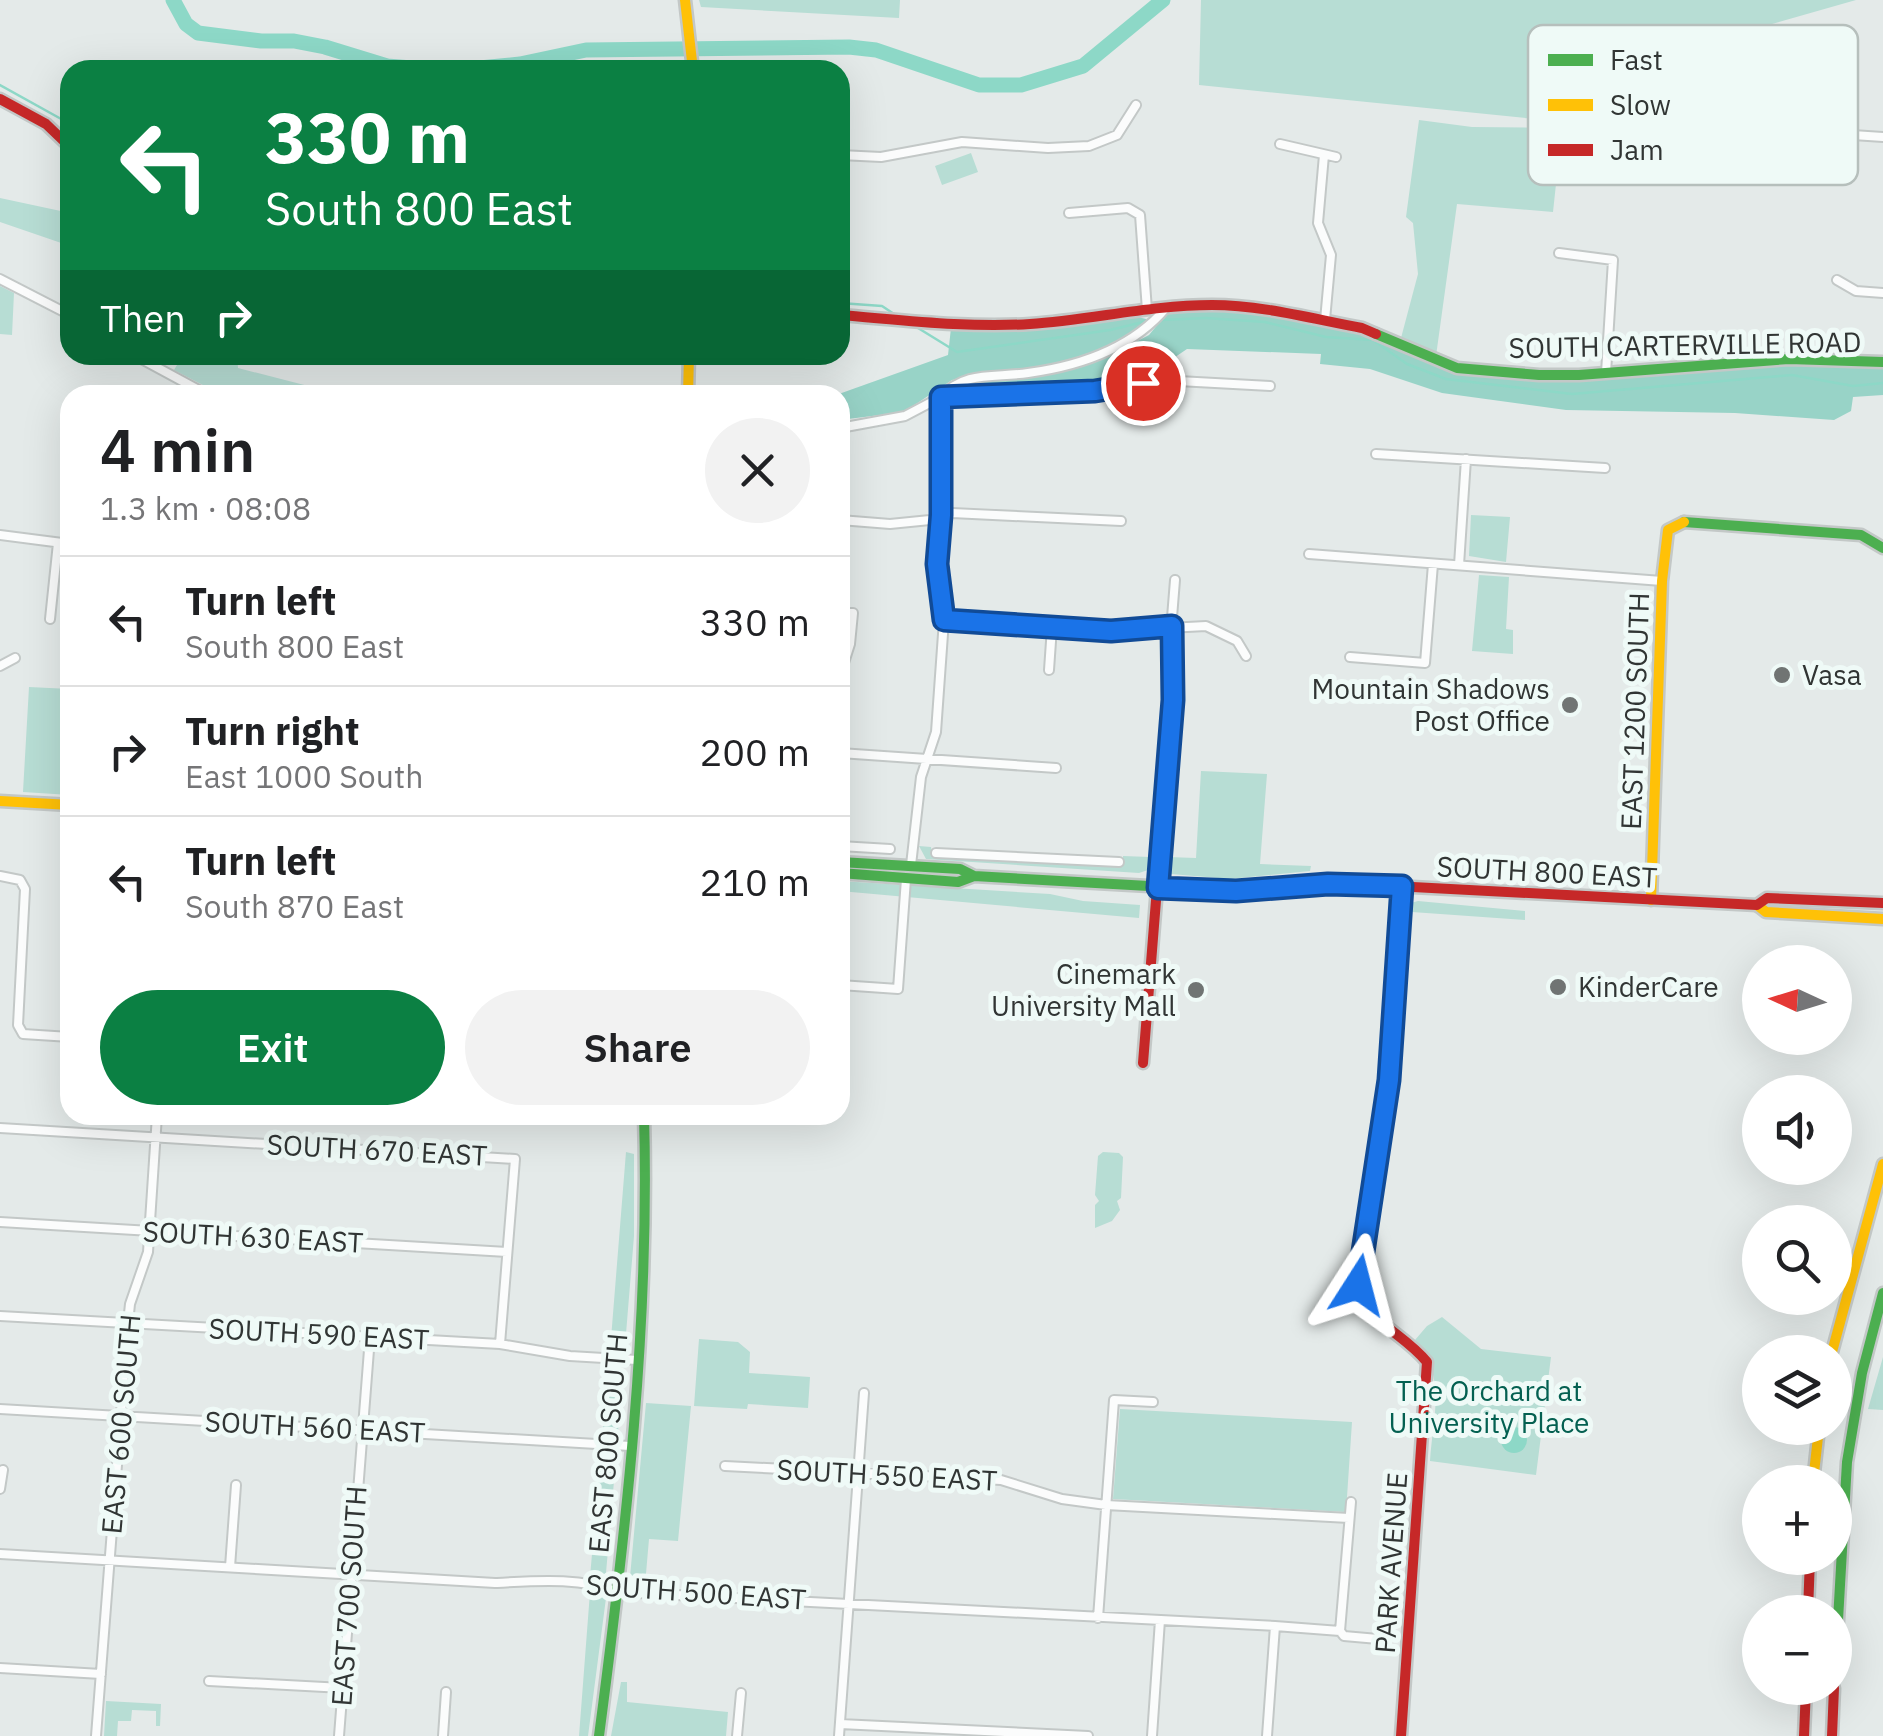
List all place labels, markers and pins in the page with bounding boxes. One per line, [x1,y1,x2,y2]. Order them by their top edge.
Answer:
pin [1101,341,1186,426]
place label: Vasa [1802,656,1862,693]
marker: Vasa [1771,664,1793,686]
place label: Mountain Shadows Post Office [1311,670,1550,739]
marker: Mountain Shadows Post Office [1559,694,1581,716]
place label: Cinemark University Mall [991,955,1176,1024]
place label: KinderCare [1578,968,1719,1005]
marker: KinderCare [1547,976,1569,998]
marker: Cinemark University Mall [1185,979,1207,1001]

